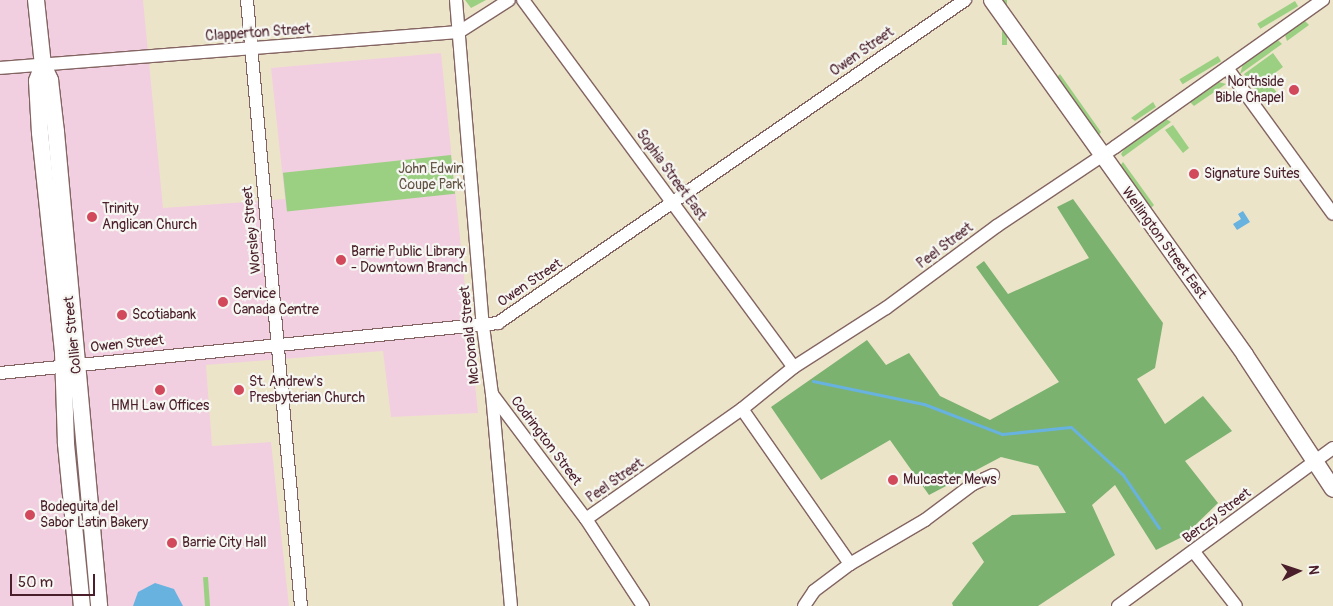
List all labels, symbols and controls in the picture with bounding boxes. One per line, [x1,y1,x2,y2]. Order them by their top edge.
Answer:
street label: Clapperton Street [205,21,311,45]
street label: Owen Street [827,24,897,80]
place label: Northside Bible Chapel [1215,74,1284,106]
marker: Northside Bible Chapel [1288,84,1300,96]
street label: Sophia Street East [633,126,709,224]
park label: John Edwin Coupe Park [398,161,464,193]
place label: Signature Suites [1204,166,1300,182]
marker: Signature Suites [1188,168,1200,180]
street label: Wellington Street East [1118,184,1210,302]
street label: Worsley Street [239,185,265,275]
place label: Trinity Anglican Church [102,201,197,233]
marker: Trinity Anglican Church [86,211,98,223]
street label: Peel Street [914,219,976,273]
place label: Barrie Public Library - Downtown Branch [351,244,467,276]
marker: Barrie Public Library - Downtown Branch [335,254,347,266]
street label: Owen Street [495,255,565,311]
street label: McDonald Street [456,285,484,385]
place label: Service Canada Centre [233,286,319,318]
street label: Collier Street [61,295,85,375]
marker: Service Canada Centre [217,296,229,308]
place label: Scotiabank [132,307,196,323]
marker: Scotiabank [116,309,128,321]
street label: Owen Street [89,332,165,356]
place label: St. Andrew's Presbyterian Church [249,374,365,407]
marker: HMH Law Offices [154,384,166,396]
marker: St. Andrew's Presbyterian Church [233,384,245,396]
street label: Codrington Street [507,393,585,489]
place label: HMH Law Offices [111,398,209,414]
street label: Peel Street [583,455,647,507]
place label: Mulcaster Mews [903,472,997,488]
marker: Mulcaster Mews [887,474,899,486]
street label: Berczy Street [1180,485,1254,547]
place label: Bodeguita del Sabor Latin Bakery [40,499,148,532]
marker: Bodeguita del Sabor Latin Bakery [24,509,36,521]
place label: Barrie City Hall [182,535,267,551]
marker: Barrie City Hall [166,537,178,549]
north arrow [1273,546,1323,596]
scale bar [12,564,98,596]
text: N [1305,565,1322,575]
text: 50 m [18,573,53,592]

